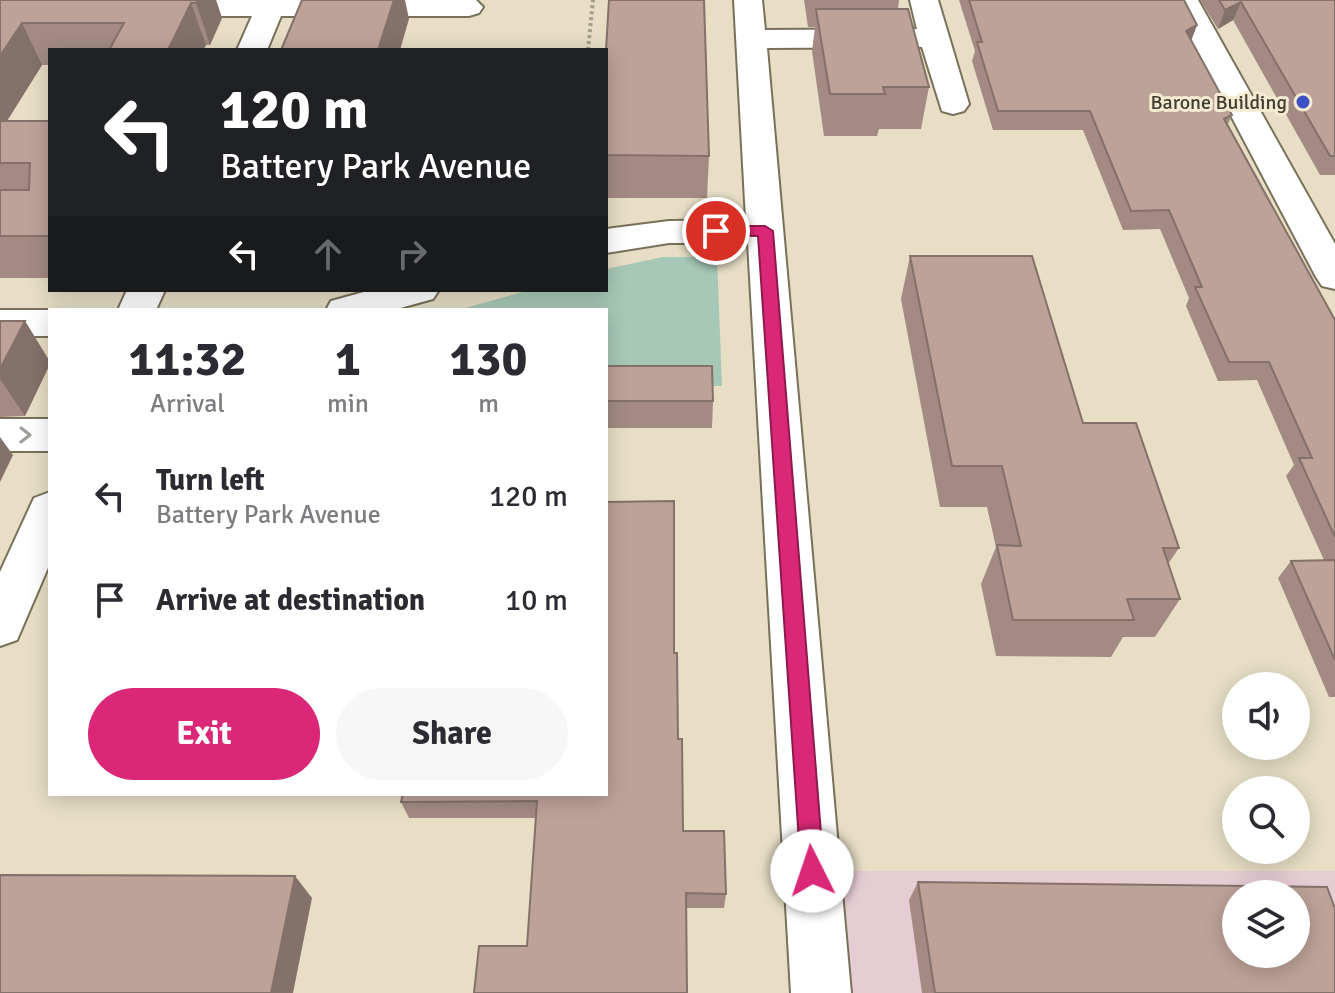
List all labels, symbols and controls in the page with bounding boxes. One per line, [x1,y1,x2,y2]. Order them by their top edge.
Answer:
text: 120 m [220,75,368,144]
icon: left [88,80,192,184]
place label: Barone Building [1151,90,1287,115]
marker: Barone Building [1294,93,1312,111]
text: Battery Park Avenue [220,144,531,189]
pin [682,197,750,265]
icon: arrive [694,209,738,253]
icon: left [222,232,266,276]
icon: ahead [306,232,350,276]
icon: right [390,232,434,276]
text: 11:32 [129,330,246,389]
text: 1 [335,330,361,389]
text: 130 [450,330,527,389]
text: Arrival [150,388,225,420]
text: min [327,388,369,420]
text: m [478,388,499,420]
one-way arrow [19,426,32,444]
text: Turn left [156,462,265,499]
icon: left [88,474,132,518]
text: 120 m [489,478,568,515]
text: Battery Park Avenue [156,499,381,531]
icon: arrive [88,578,132,622]
text: Arrive at destination [156,582,425,619]
text: 10 m [505,582,568,619]
map controls [1222,672,1310,968]
button: sound [1222,672,1310,760]
button: Exit [88,688,320,780]
button: Share [336,688,568,780]
button: search [1222,776,1310,864]
position arrow [770,829,854,913]
button: layers [1222,880,1310,968]

